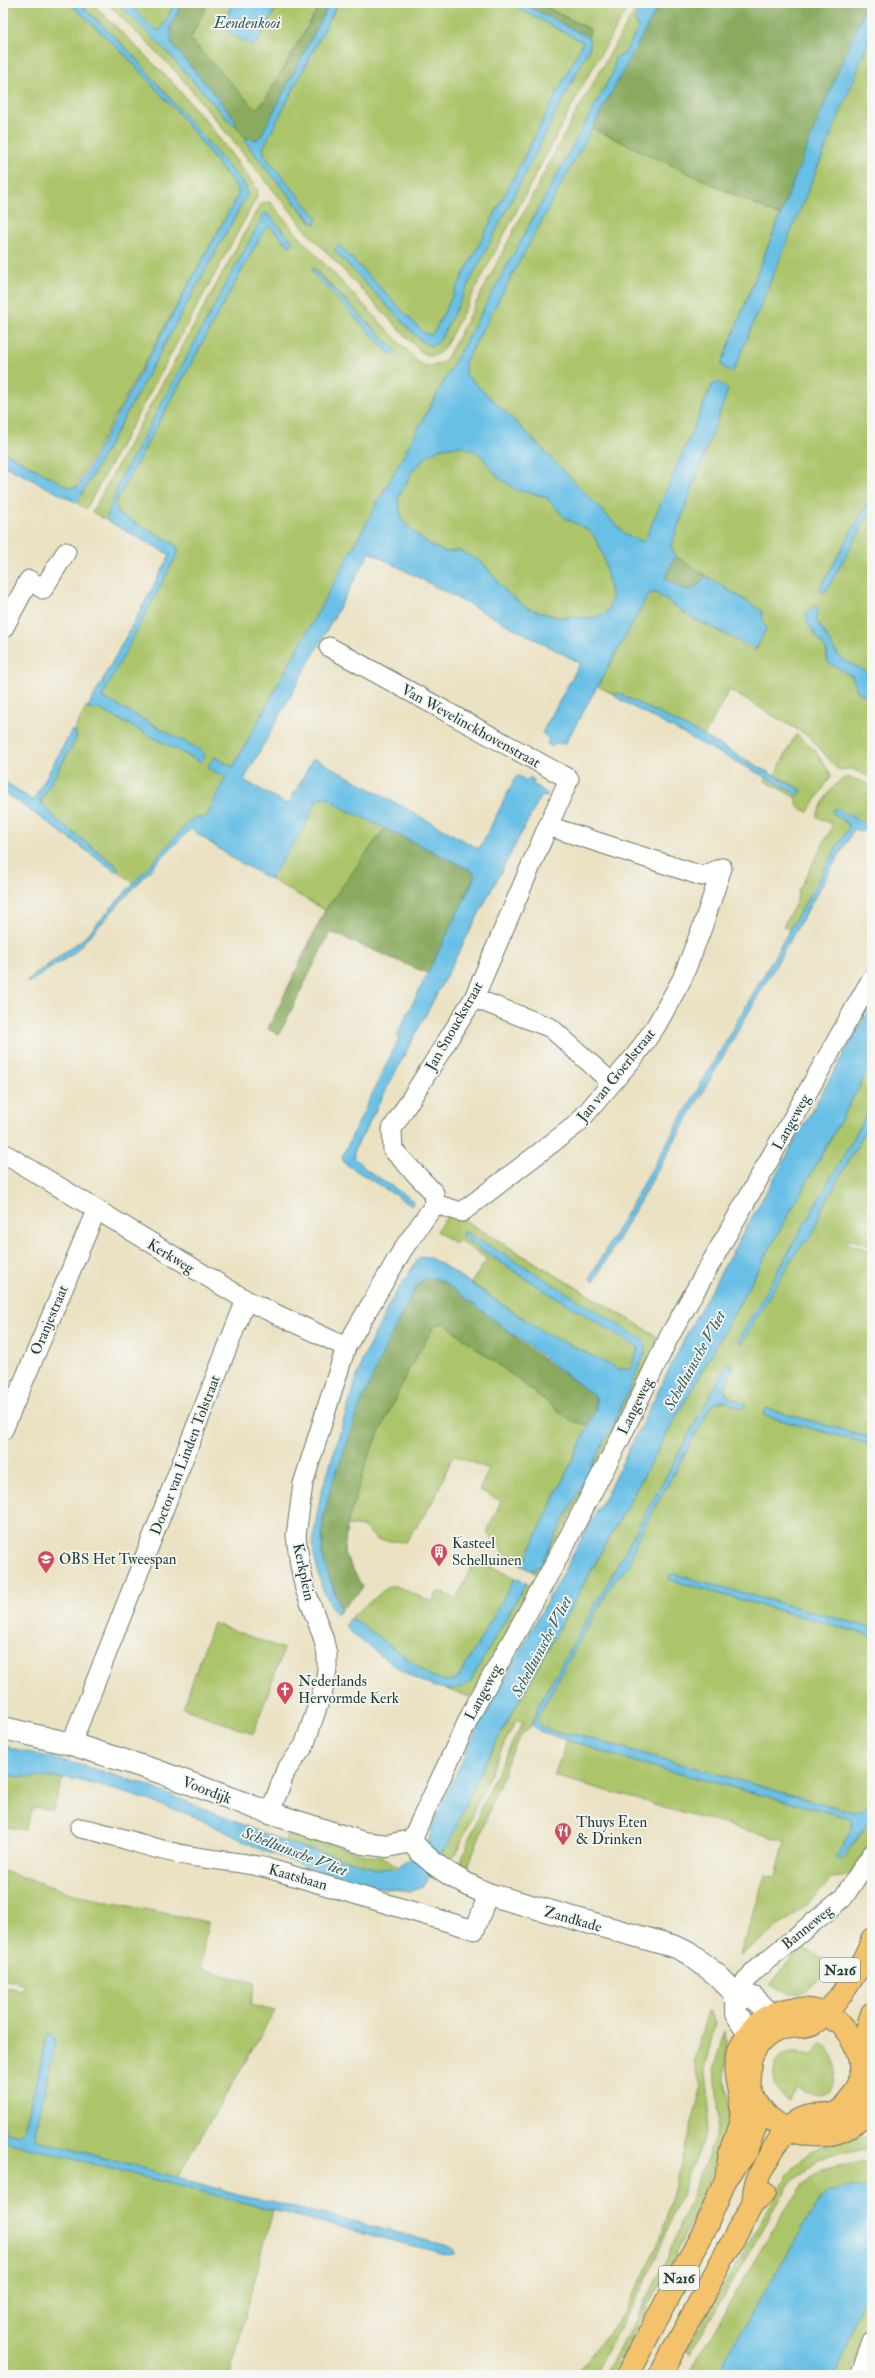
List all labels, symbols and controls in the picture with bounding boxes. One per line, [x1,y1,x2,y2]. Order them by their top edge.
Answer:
water label: Eendenkooi [212,13,281,33]
street label: Van Wevelinckhovenstraat [398,680,544,773]
street label: Jan Snouckstraat [421,978,489,1076]
street label: Jan van Goerlstraat [572,1025,661,1127]
street label: Langeweg [768,1090,815,1154]
street label: Kerkweg [144,1235,198,1278]
street label: Oranjestraat [26,1282,73,1358]
water label: Schelluinsche Vliet [659,1306,731,1415]
street label: Doctor van Linden Tolstraat [146,1372,225,1538]
street label: Langeweg [613,1374,658,1438]
place label: Kasteel Schelluinen [452,1534,522,1570]
street label: Kerkplein [287,1542,319,1603]
building icon: Kasteel Schelluinen [429,1542,449,1567]
school or university icon: OBS Het Tweespan [36,1549,56,1574]
place label: OBS Het Tweespan [59,1550,177,1570]
water label: Schelluinsche Vliet [507,1592,577,1701]
street label: Langeweg [461,1660,506,1724]
place label: Nederlands Hervormde Kerk [298,1672,399,1708]
church icon: Nederlands Hervormde Kerk [275,1680,295,1705]
street label: Voordijk [179,1772,234,1809]
place label: Thuys Eten & Drinken [576,1813,647,1849]
restaurant icon: Thuys Eten & Drinken [553,1821,573,1846]
water label: Schelluinsche Vliet [238,1822,351,1882]
street label: Kaatsbaan [266,1860,330,1895]
street label: Banneweg [778,1901,837,1954]
street label: Zandkade [542,1902,604,1937]
road number: N216 [820,1958,860,1982]
road number: N216 [659,2266,699,2290]

